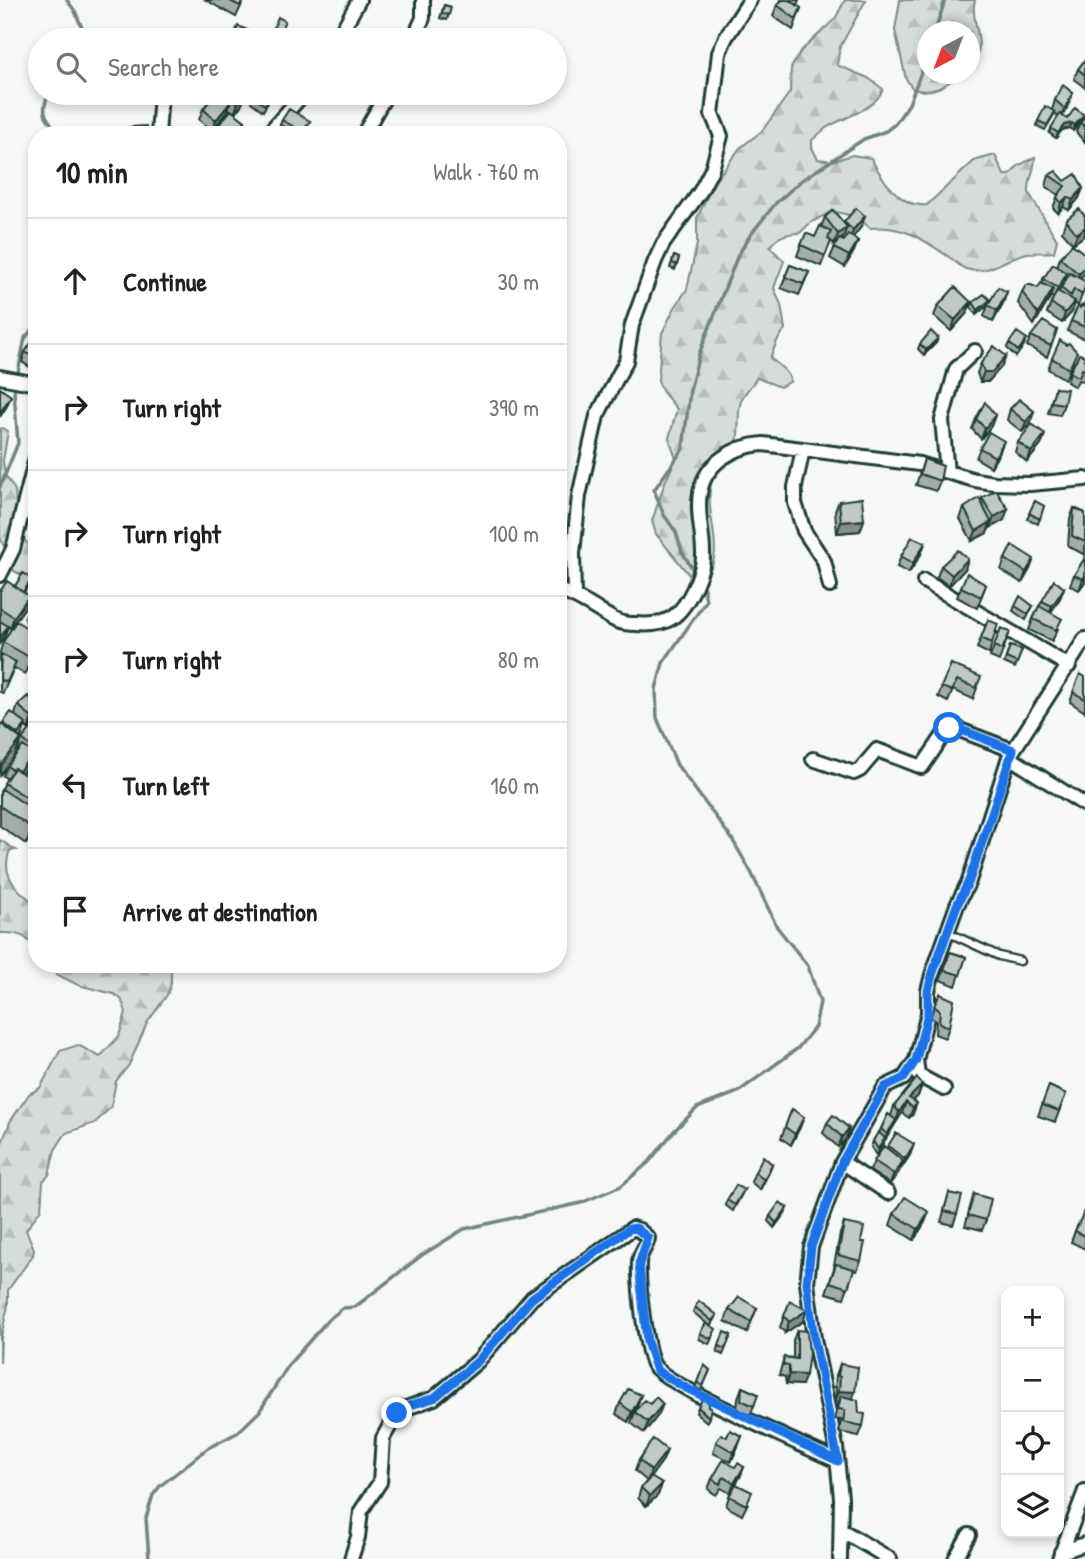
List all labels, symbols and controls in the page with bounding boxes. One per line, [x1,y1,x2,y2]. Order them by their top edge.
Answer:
north arrow [917,21,980,84]
search box [28,28,567,105]
icon: search [52,48,90,86]
text: Search here [108,49,219,84]
text: 10 min [56,152,128,192]
text: Walk · 760 m [433,156,539,187]
icon: ahead [56,262,94,300]
text: Continue [123,264,207,299]
text: 30 m [497,266,539,297]
icon: right [56,388,94,426]
text: Turn right [123,390,221,425]
text: 390 m [489,392,539,423]
icon: right [56,514,94,552]
text: Turn right [123,516,221,551]
text: 100 m [489,518,539,549]
icon: right [56,640,94,678]
text: Turn right [123,642,221,677]
text: 80 m [498,644,539,675]
route start [933,712,964,743]
icon: left [56,766,94,804]
text: Turn left [123,768,209,803]
text: 160 m [490,770,539,801]
icon: arrive [56,892,94,930]
text: Arrive at destination [123,894,318,929]
map controls [1001,1286,1064,1538]
button: + [1001,1286,1064,1349]
button: − [1001,1349,1064,1412]
route end [381,1397,412,1428]
button: locate [1001,1412,1064,1475]
button: layers [1001,1475,1064,1538]

